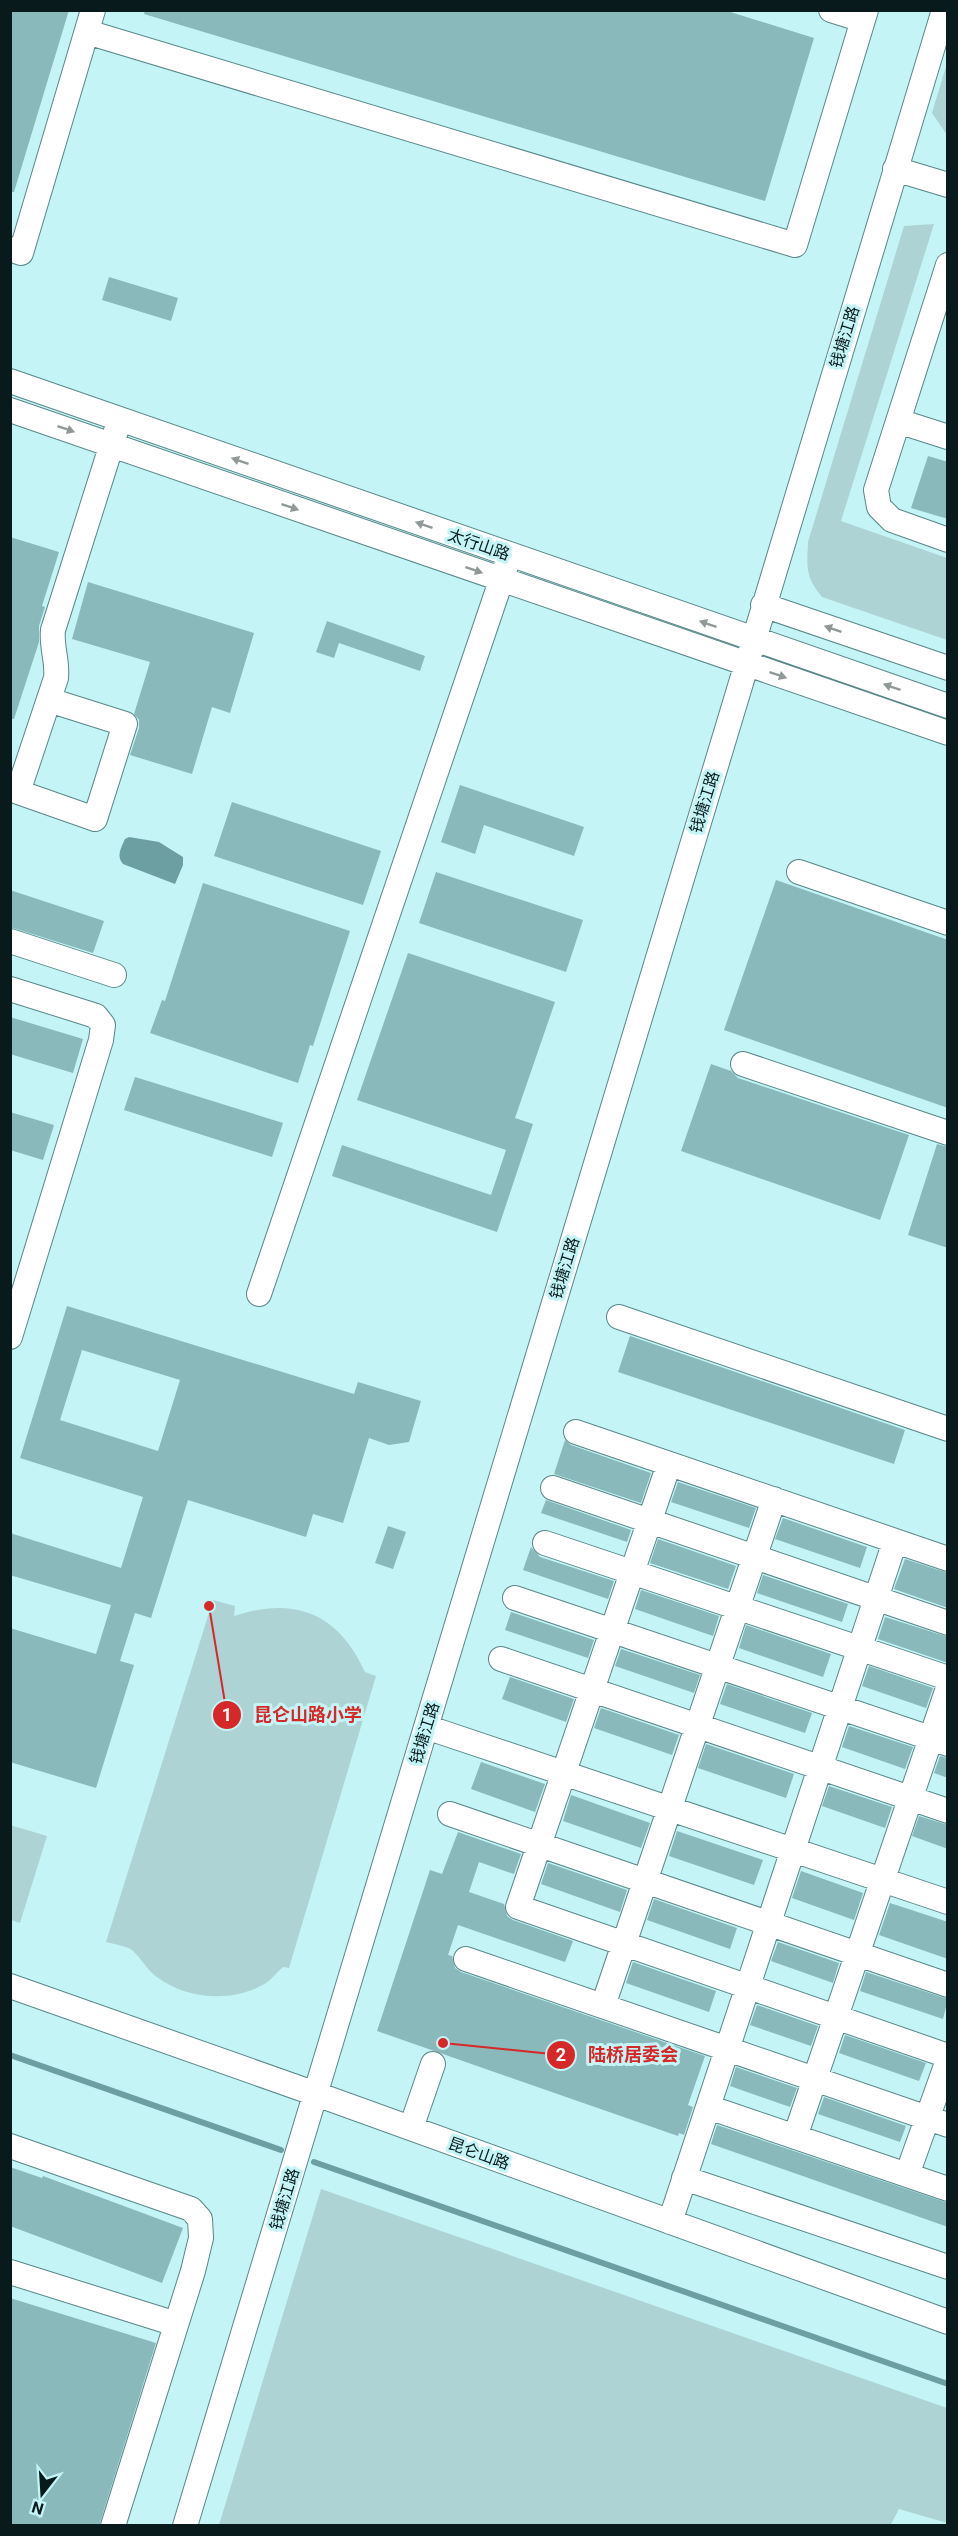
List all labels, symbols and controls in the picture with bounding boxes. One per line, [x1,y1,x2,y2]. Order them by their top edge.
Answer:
street label: 钱塘江路 [826,304,863,371]
one-way arrow [57,425,75,435]
one-way arrow [231,455,249,465]
one-way arrow [281,502,299,512]
one-way arrow [415,520,433,529]
street label: 太行山路 [445,525,512,564]
one-way arrow [465,566,483,576]
one-way arrow [699,618,717,628]
one-way arrow [823,624,841,633]
one-way arrow [769,670,787,680]
one-way arrow [883,682,901,691]
street label: 钱塘江路 [686,769,723,836]
street label: 钱塘江路 [546,1235,583,1302]
callout: 昆仑山路小学 [212,1697,374,1733]
street label: 钱塘江路 [406,1700,443,1767]
text: 1 [222,1704,232,1725]
text: 昆仑山路小学 [254,1704,362,1725]
callout: 陆桥居委会 [546,2037,690,2073]
text: 2 [556,2044,566,2065]
text: 陆桥居委会 [588,2044,678,2065]
street label: 昆仑山路 [446,2134,512,2173]
street label: 钱塘江路 [266,2166,303,2233]
north arrow [12,2464,72,2524]
text: N [30,2497,46,2519]

